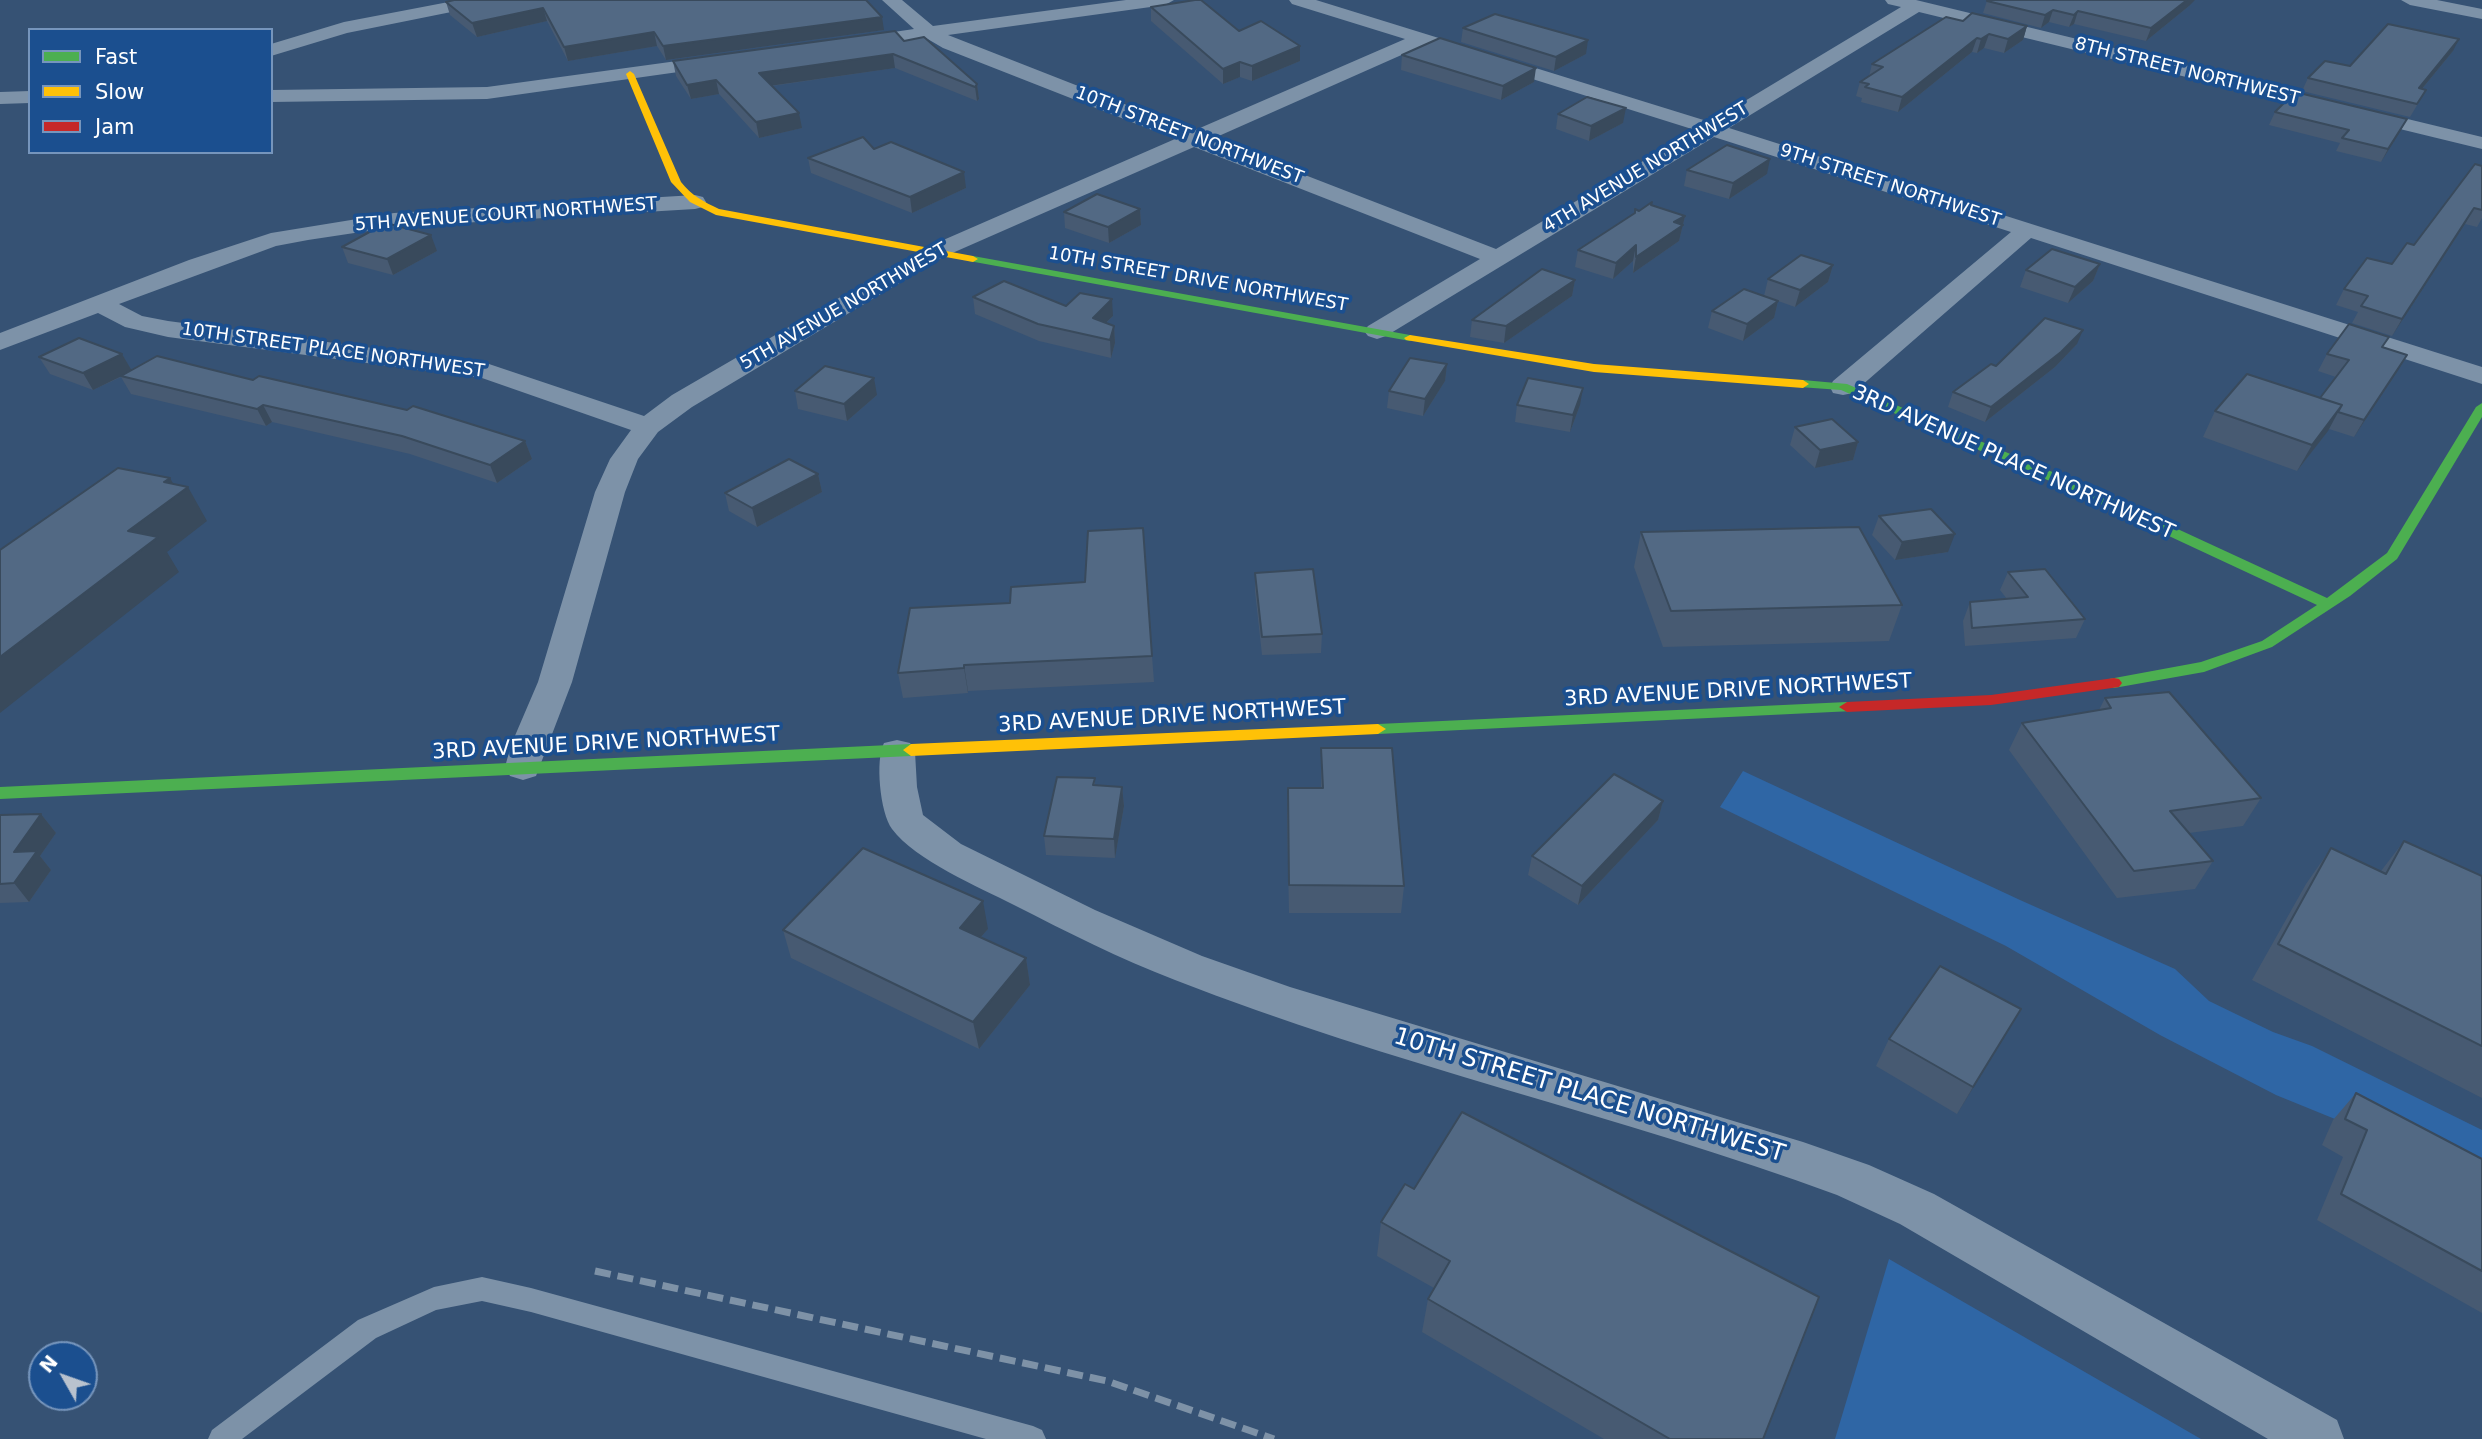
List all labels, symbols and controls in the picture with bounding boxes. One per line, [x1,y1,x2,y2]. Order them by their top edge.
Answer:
legend [28,28,273,154]
street label: 8TH STREET NORTHWEST [2072,34,2302,110]
text: Fast [95,45,137,69]
text: Slow [95,80,144,104]
street label: 10TH STREET NORTHWEST [1072,82,1306,190]
street label: 4TH AVENUE NORTHWEST [1540,98,1752,238]
text: Jam [95,115,135,139]
street label: 9TH STREET NORTHWEST [1777,140,2003,232]
street label: 5TH AVENUE COURT NORTHWEST [354,194,658,236]
street label: 5TH AVENUE NORTHWEST [737,239,951,375]
street label: 10TH STREET DRIVE NORTHWEST [1047,243,1349,317]
street label: 10TH STREET PLACE NORTHWEST [180,319,486,383]
street label: 3RD AVENUE PLACE NORTHWEST [1848,380,2178,546]
street label: 3RD AVENUE DRIVE NORTHWEST [1564,669,1912,713]
street label: 3RD AVENUE DRIVE NORTHWEST [998,695,1346,739]
street label: 3RD AVENUE DRIVE NORTHWEST [432,722,780,766]
street label: 10TH STREET PLACE NORTHWEST [1390,1023,1788,1169]
north arrow [28,1341,98,1411]
text: N [35,1351,62,1377]

